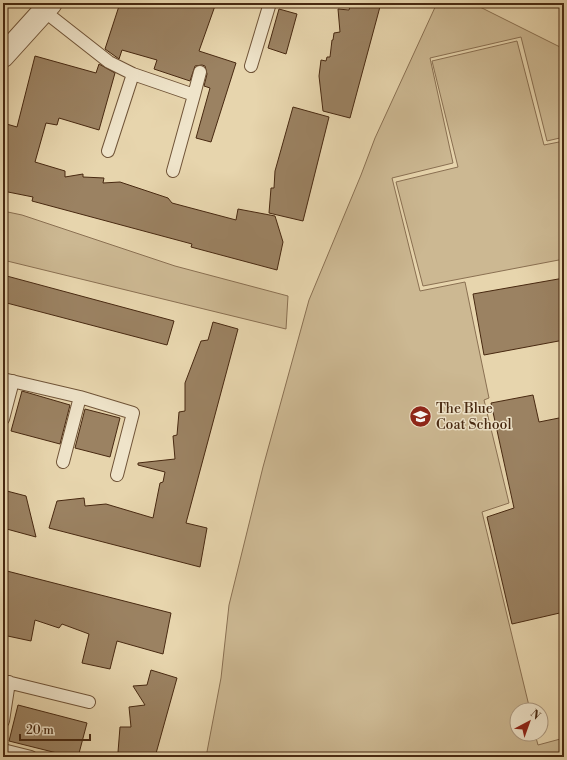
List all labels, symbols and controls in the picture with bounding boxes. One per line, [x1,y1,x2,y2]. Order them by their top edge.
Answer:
place label: The Blue Coat School [436,400,512,434]
school or university icon: The Blue Coat School [407,404,433,430]
north arrow [509,702,549,742]
text: N [527,707,543,724]
scale bar [20,716,90,742]
text: 20 m [26,723,54,738]

